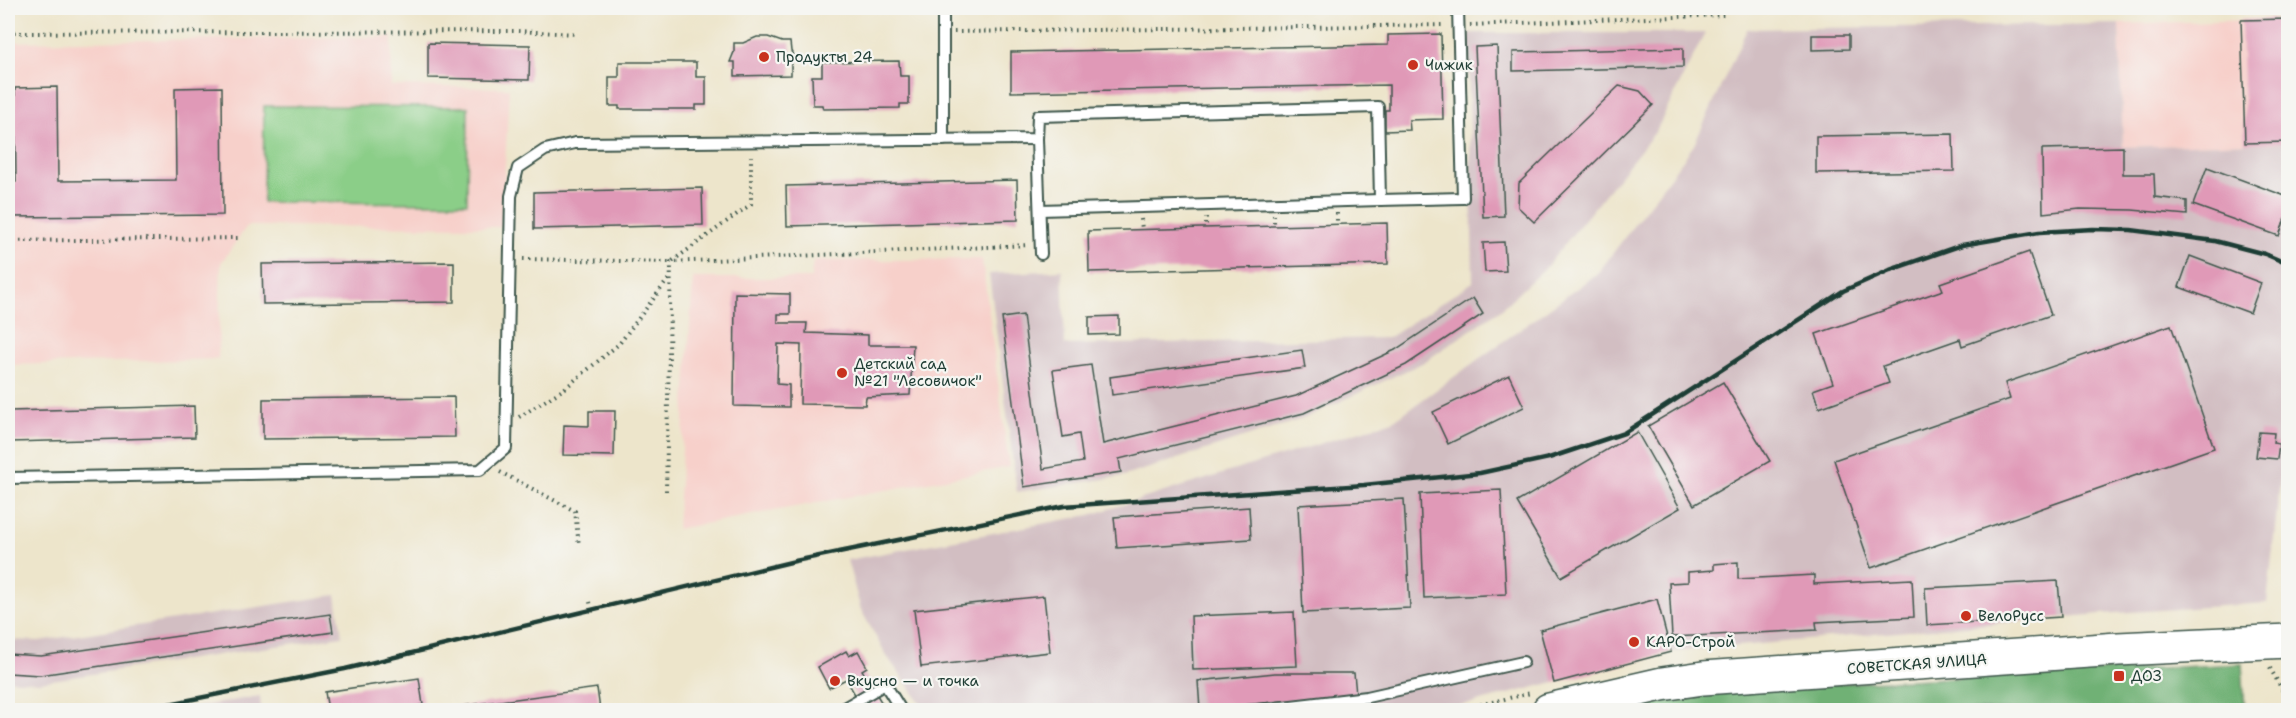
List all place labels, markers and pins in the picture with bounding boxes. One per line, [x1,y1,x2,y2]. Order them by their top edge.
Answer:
place label: Продукты 24 [776,47,872,67]
marker: Продукты 24 [757,50,771,64]
place label: Чижик [1425,55,1473,75]
marker: Чижик [1406,58,1420,72]
place label: Детский сад №21 "Лесовичок" [854,354,982,391]
marker: Детский сад №21 "Лесовичок" [835,366,849,380]
place label: ВелоРусс [1978,606,2044,626]
marker: ВелоРусс [1959,609,1973,623]
place label: КАРО-Строй [1646,632,1735,652]
marker: КАРО-Строй [1627,635,1641,649]
place label: ДОЗ [2131,666,2162,686]
marker: ДОЗ [2112,669,2126,683]
place label: Вкусно — и точка [847,671,980,691]
marker: Вкусно — и точка [828,674,842,688]

